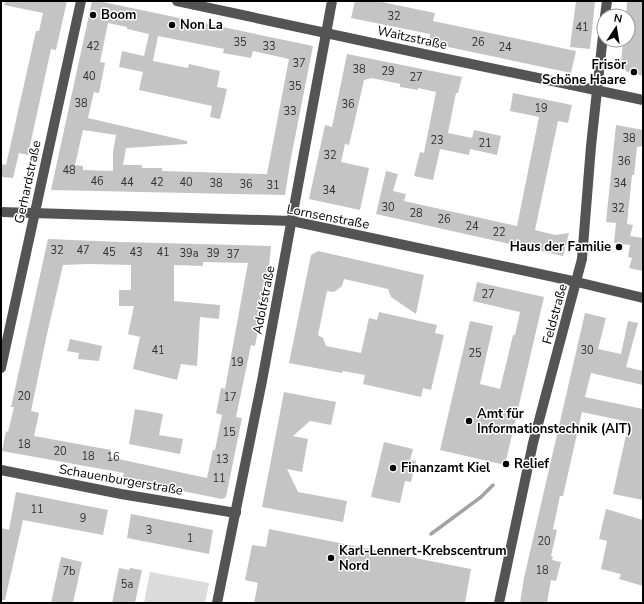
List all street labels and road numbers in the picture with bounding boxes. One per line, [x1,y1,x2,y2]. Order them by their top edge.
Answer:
street label: Waitzstraße [375,22,449,54]
street label: Gerhardstraße [10,139,46,225]
street label: Lornsenstraße [285,200,371,234]
street label: Adolfstraße [249,264,279,336]
street label: Feldstraße [538,282,572,346]
street label: Schauenburgerstraße [58,460,184,500]

